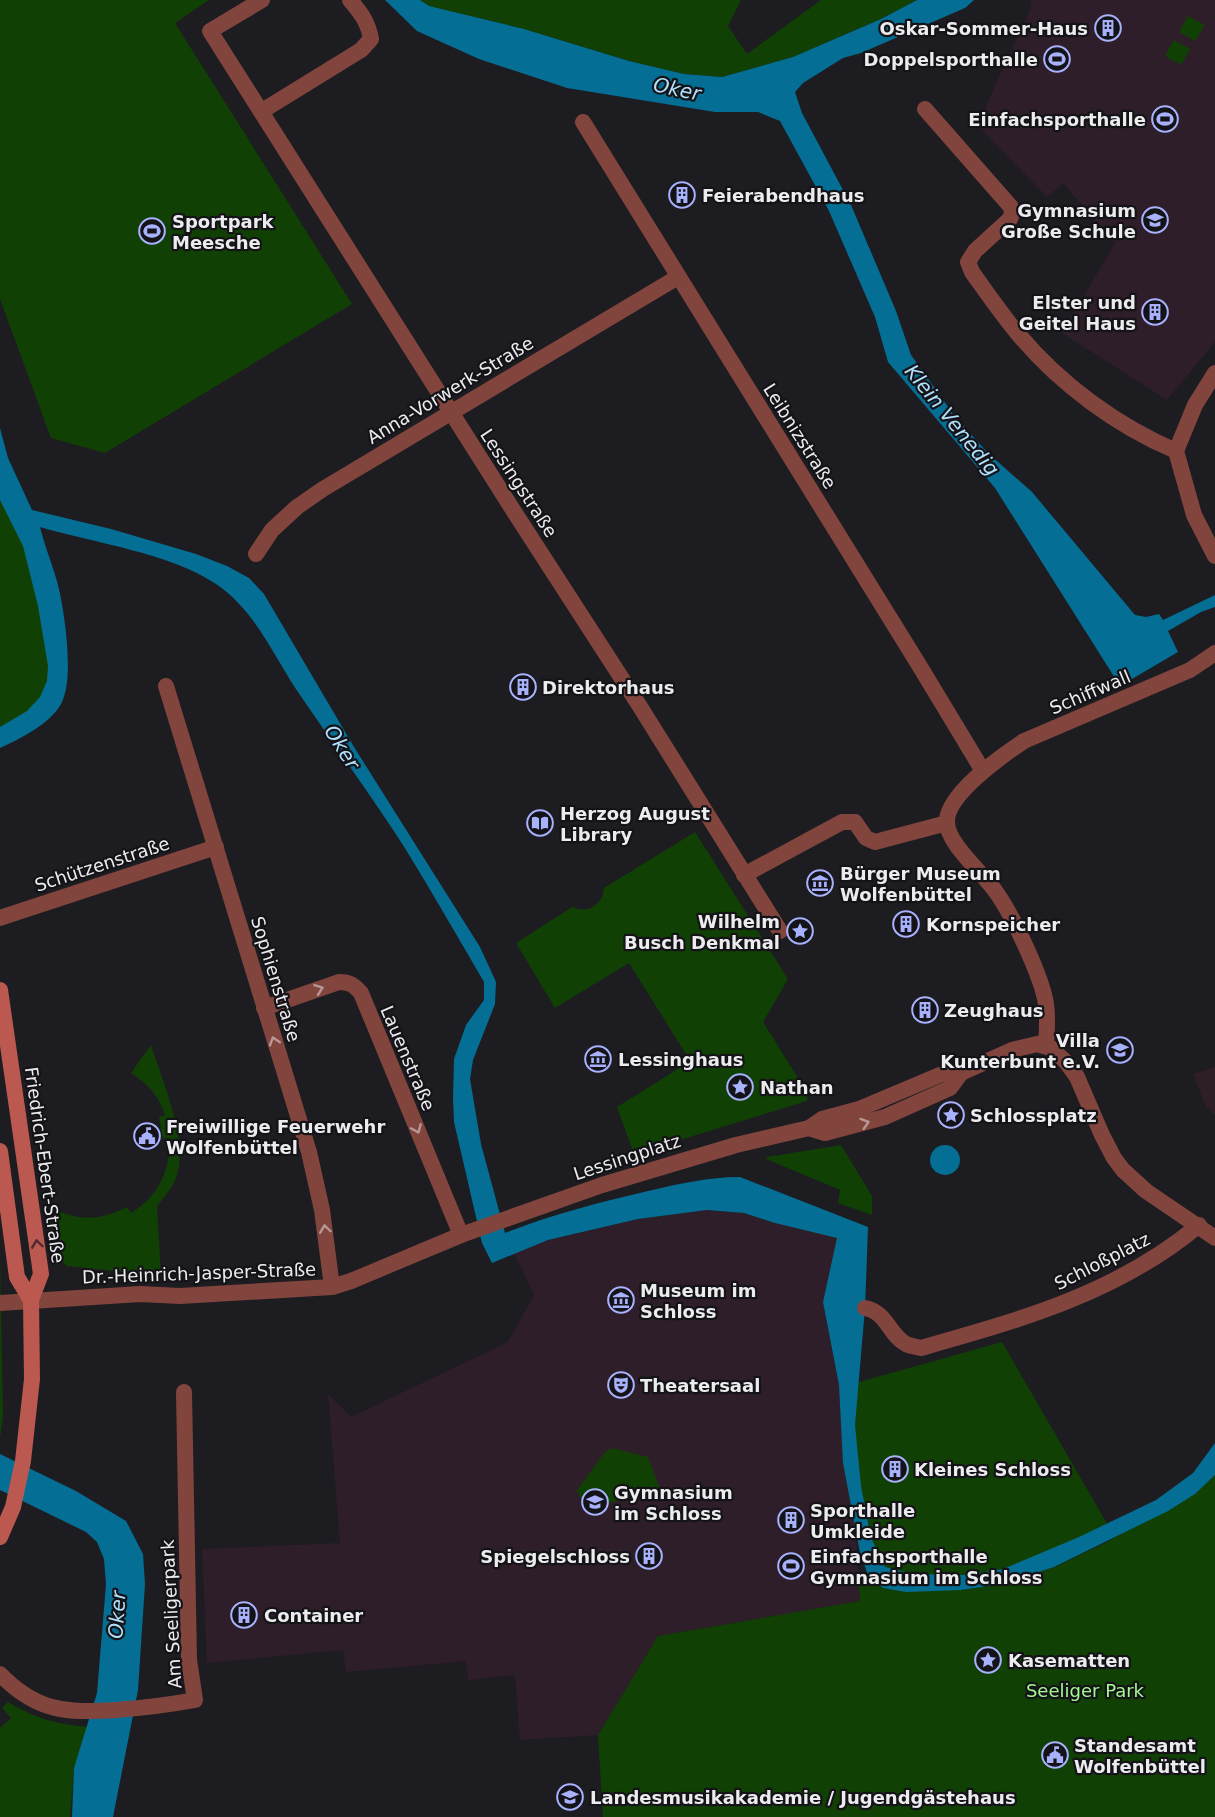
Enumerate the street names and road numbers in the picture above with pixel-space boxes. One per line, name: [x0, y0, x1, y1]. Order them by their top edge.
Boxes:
street label: Anna-Vorwerk-Straße: [363, 332, 537, 448]
street label: Leibnizstraße: [759, 379, 841, 493]
street label: Lessingstraße: [476, 425, 562, 541]
street label: Schiffwall: [1046, 666, 1134, 718]
street label: Schützenstraße: [32, 832, 172, 896]
street label: Sophienstraße: [247, 914, 305, 1044]
street label: Lauenstraße: [376, 1002, 440, 1114]
street label: Friedrich-Ebert-Straße: [21, 1065, 69, 1265]
street label: Lessingplatz: [571, 1130, 683, 1184]
street label: Schloßplatz: [1051, 1228, 1153, 1294]
street label: Dr.-Heinrich-Jasper-Straße: [82, 1258, 316, 1288]
street label: Am Seeligerpark: [157, 1538, 185, 1689]

